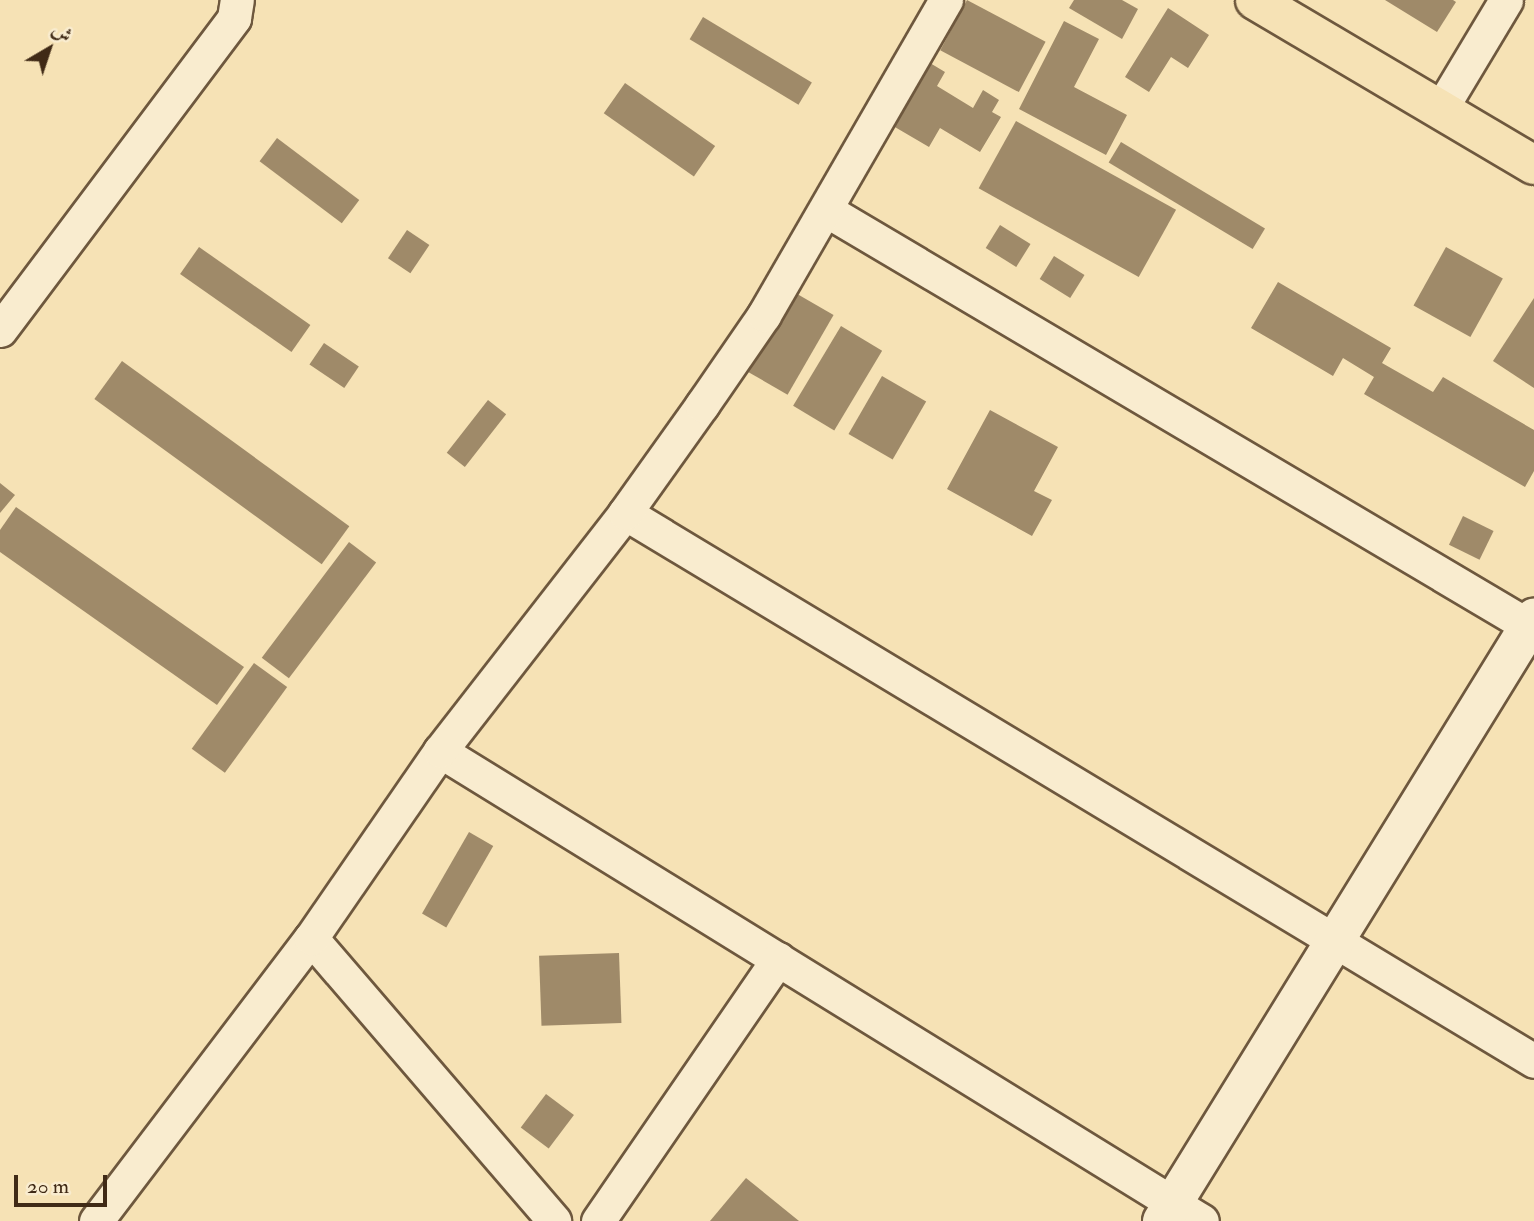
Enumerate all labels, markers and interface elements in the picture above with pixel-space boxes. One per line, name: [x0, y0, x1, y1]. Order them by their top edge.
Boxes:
north arrow: [14, 14, 84, 84]
text: ش: [47, 17, 77, 48]
scale bar: [18, 1162, 110, 1206]
text: 20 m: [27, 1173, 69, 1200]

